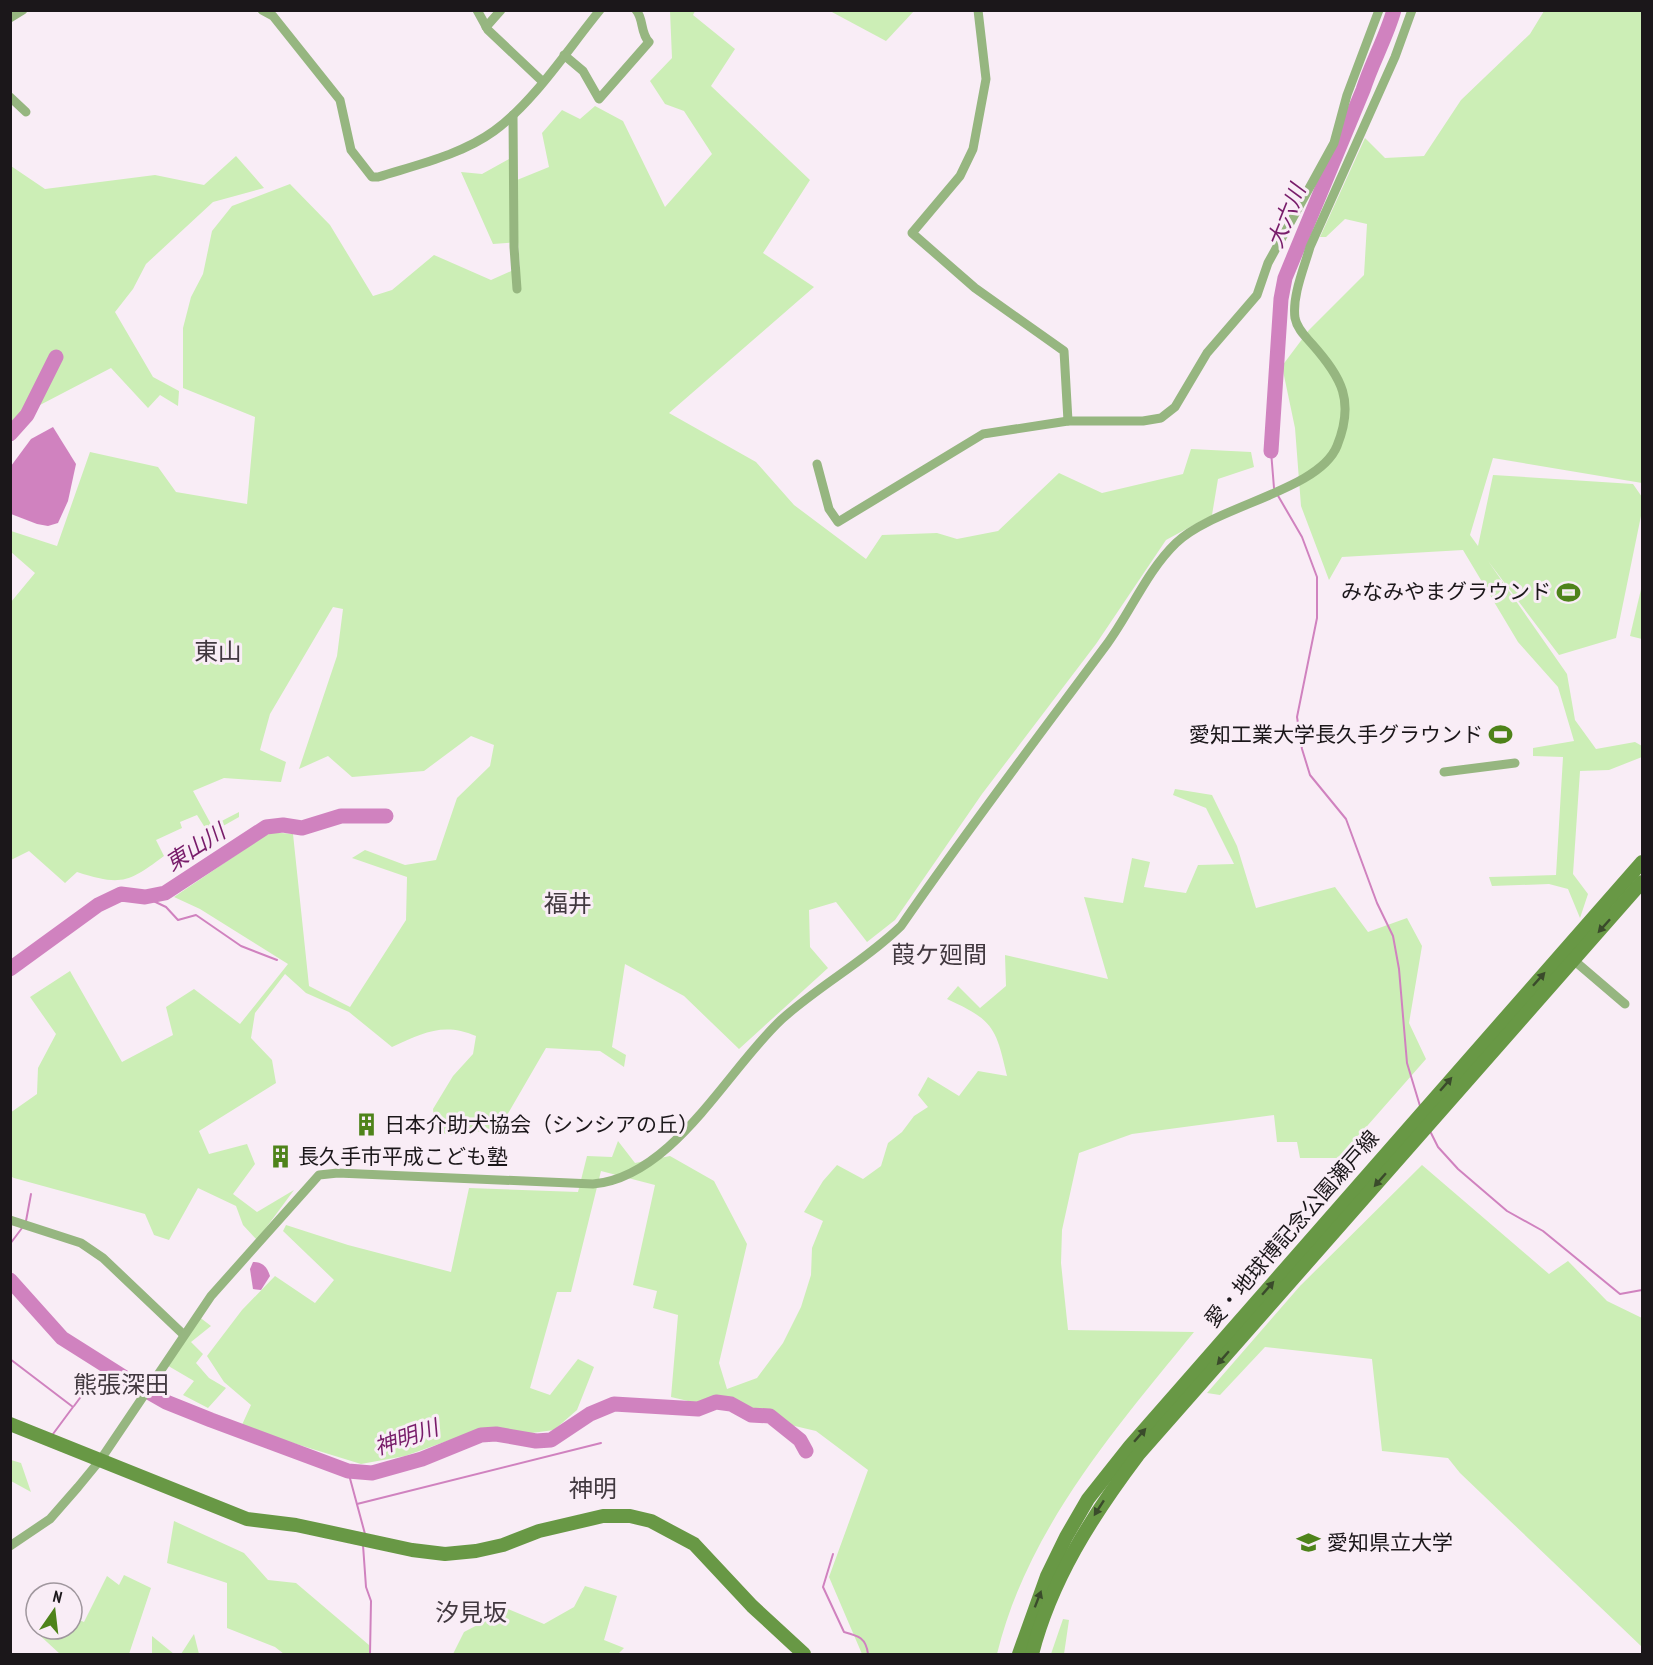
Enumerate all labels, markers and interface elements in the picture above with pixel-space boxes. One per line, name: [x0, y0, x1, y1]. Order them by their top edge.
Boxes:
water label: 大六川: [1261, 178, 1312, 252]
place label: みなみやまグラウンド: [1341, 578, 1551, 605]
sports icon: みなみやまグラウンド: [1556, 579, 1582, 605]
district label: 東山: [194, 636, 242, 667]
place label: 愛知工業大学長久手グラウンド: [1189, 721, 1483, 748]
sports icon: 愛知工業大学長久手グラウンド: [1488, 722, 1514, 748]
water label: 東山川: [160, 816, 232, 877]
district label: 福井: [544, 888, 592, 919]
one-way arrow: [1598, 918, 1611, 933]
district label: 葭ケ廻間: [891, 939, 987, 970]
one-way arrow: [1532, 972, 1545, 987]
one-way arrow: [1439, 1077, 1452, 1092]
place label: 日本介助犬協会（シンシアの丘）: [384, 1111, 699, 1138]
building icon: 日本介助犬協会（シンシアの丘）: [353, 1112, 379, 1138]
street label: 愛・地球博記念公園瀬戸線: [1199, 1125, 1384, 1333]
place label: 長久手市平成こども塾: [298, 1143, 508, 1170]
building icon: 長久手市平成こども塾: [267, 1144, 293, 1170]
one-way arrow: [1374, 1172, 1387, 1187]
one-way arrow: [1261, 1280, 1275, 1295]
one-way arrow: [1216, 1350, 1230, 1365]
district label: 熊張深田: [73, 1369, 169, 1400]
water label: 神明川: [370, 1412, 444, 1461]
one-way arrow: [1133, 1428, 1146, 1443]
district label: 神明: [569, 1473, 617, 1504]
one-way arrow: [1093, 1499, 1105, 1515]
place label: 愛知県立大学: [1327, 1529, 1453, 1556]
school or university icon: 愛知県立大学: [1296, 1530, 1322, 1556]
north arrow: [24, 1581, 84, 1641]
text: N: [51, 1586, 64, 1607]
one-way arrow: [1034, 1590, 1043, 1608]
district label: 汐見坂: [435, 1597, 507, 1628]

